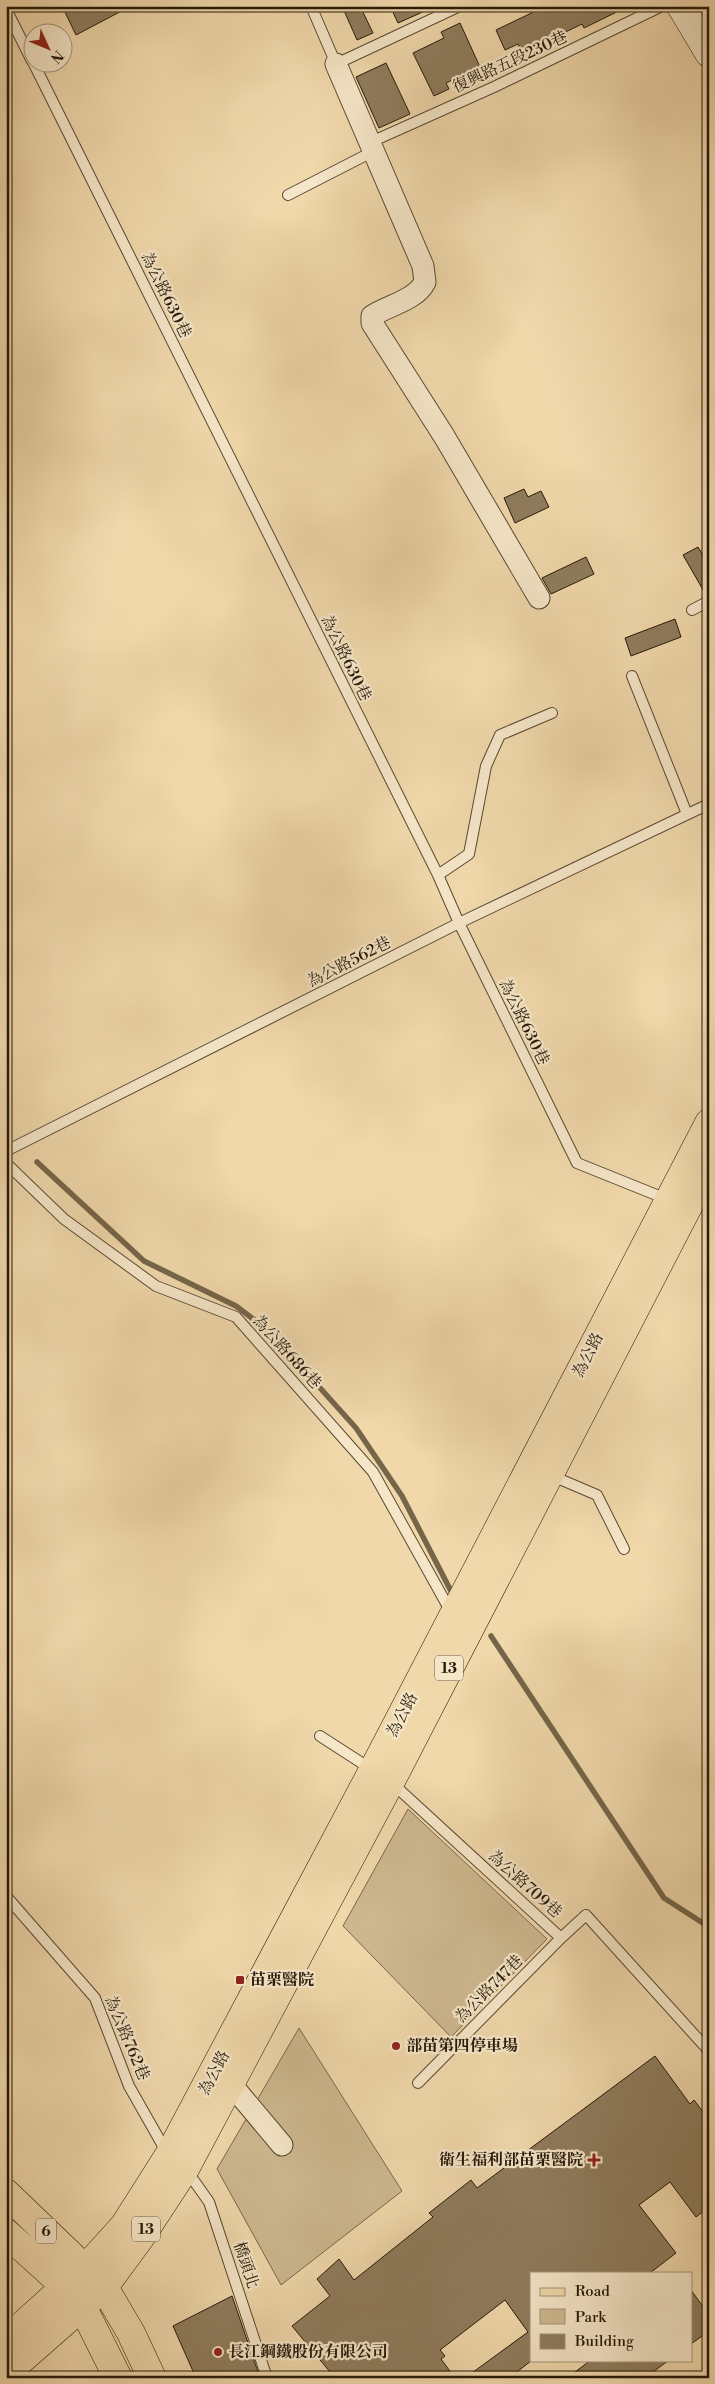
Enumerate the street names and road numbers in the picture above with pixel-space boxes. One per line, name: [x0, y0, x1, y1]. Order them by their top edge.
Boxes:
street label: 復興路五段230巷: [449, 27, 571, 97]
street label: 為公路630巷: [137, 249, 195, 341]
street label: 為公路630巷: [317, 612, 375, 704]
street label: 為公路562巷: [304, 932, 394, 992]
street label: 為公路630巷: [495, 976, 553, 1068]
street label: 為公路686巷: [248, 1311, 326, 1393]
street label: 為公路: [568, 1329, 608, 1381]
road number: 13: [435, 1656, 463, 1680]
street label: 為公路: [382, 1689, 422, 1741]
street label: 為公路709巷: [484, 1846, 566, 1922]
street label: 為公路747巷: [451, 1951, 527, 2027]
street label: 為公路762巷: [100, 1992, 154, 2084]
street label: 為公路: [194, 2047, 234, 2099]
road number: 13: [132, 2216, 160, 2242]
road number: 6: [36, 2218, 56, 2244]
street label: 橋頭北: [229, 2239, 263, 2291]

